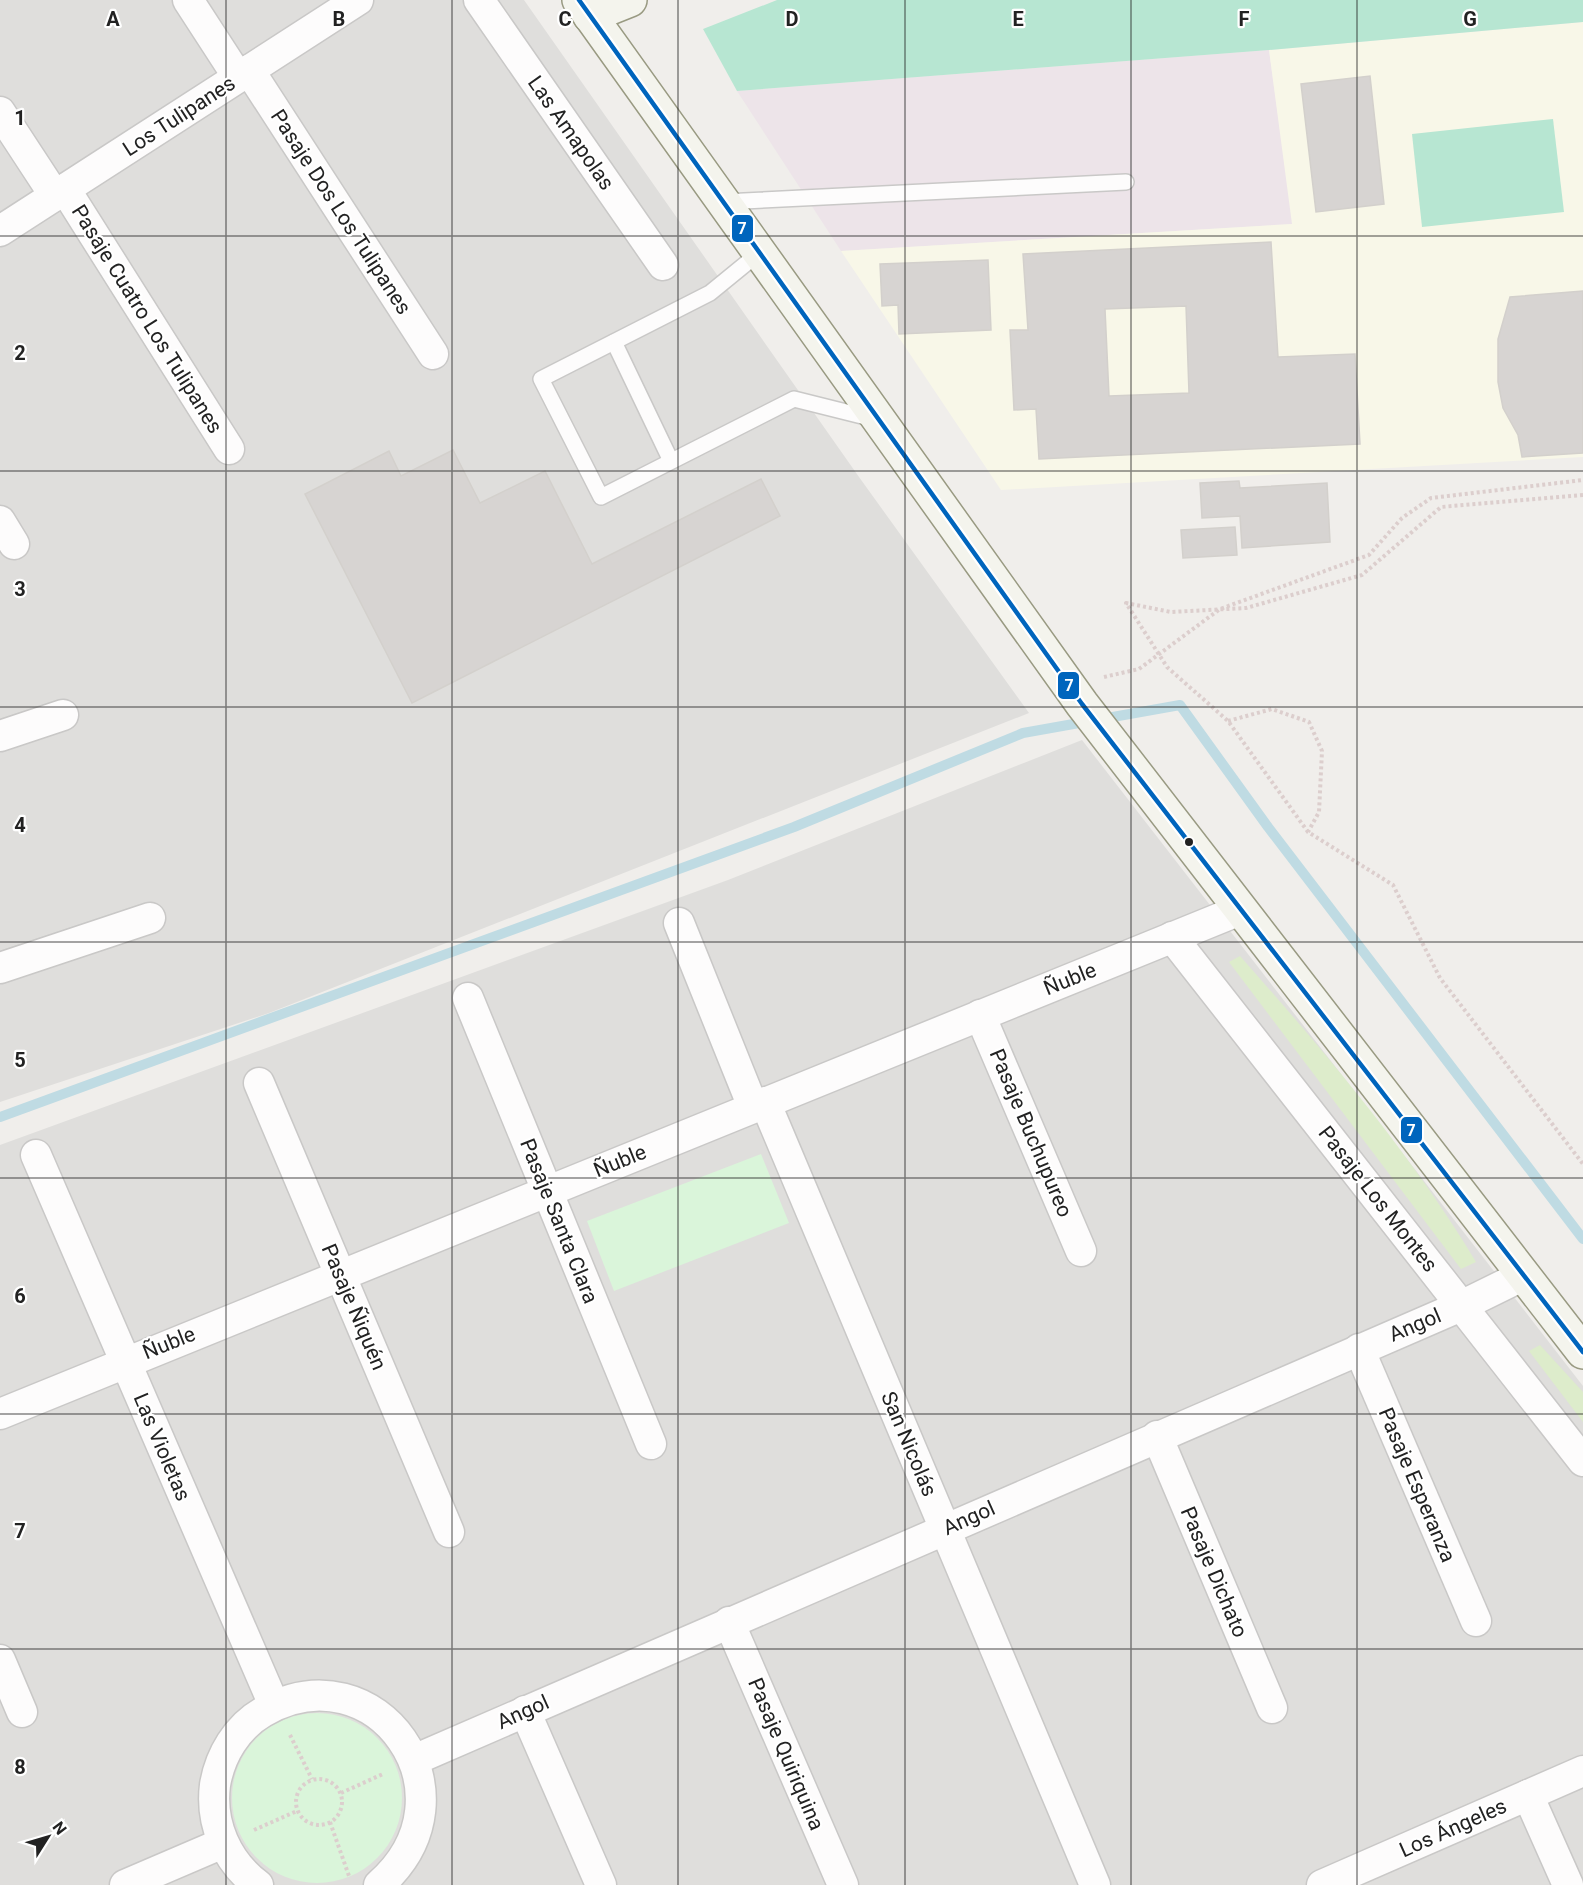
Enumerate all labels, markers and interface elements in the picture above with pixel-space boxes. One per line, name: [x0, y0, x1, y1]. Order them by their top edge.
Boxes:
text: A: [106, 7, 120, 31]
text: B: [333, 7, 345, 31]
text: C: [558, 7, 572, 31]
text: D: [786, 7, 799, 31]
text: E: [1012, 7, 1024, 31]
text: F: [1239, 7, 1250, 31]
text: G: [1463, 7, 1477, 31]
street label: Los Tulipanes: [118, 71, 240, 161]
street label: Las Amapolas: [523, 71, 619, 195]
street label: Pasaje Dos Los Tulipanes: [266, 105, 416, 319]
text: 1: [14, 106, 26, 130]
street label: Pasaje Cuatro Los Tulipanes: [67, 200, 227, 438]
line badge: 7: [731, 214, 754, 243]
text: 7: [737, 219, 747, 238]
text: 2: [14, 341, 26, 365]
text: 3: [14, 577, 26, 601]
line badge: 7: [1057, 671, 1080, 700]
text: 7: [1064, 676, 1074, 695]
text: 4: [14, 813, 26, 837]
unlabelled marker: [1183, 836, 1195, 848]
street label: Ñuble: [1040, 958, 1100, 1000]
street label: Pasaje Buchupureo: [985, 1045, 1077, 1221]
text: 5: [14, 1048, 26, 1072]
line badge: 7: [1400, 1116, 1423, 1144]
street label: Pasaje Los Montes: [1314, 1121, 1442, 1277]
text: 7: [1406, 1121, 1416, 1140]
street label: Pasaje Santa Clara: [515, 1135, 603, 1307]
street label: Ñuble: [590, 1140, 650, 1182]
street label: Pasaje Ñiquén: [317, 1240, 391, 1374]
text: 6: [14, 1284, 26, 1308]
street label: Angol: [1385, 1303, 1445, 1347]
street label: Ñuble: [139, 1322, 199, 1364]
street label: San Nicolás: [876, 1388, 942, 1500]
street label: Las Violetas: [129, 1390, 195, 1504]
street label: Pasaje Esperanza: [1374, 1404, 1460, 1566]
street label: Angol: [939, 1496, 999, 1540]
street label: Pasaje Dichato: [1176, 1503, 1252, 1641]
text: 7: [14, 1519, 26, 1543]
street label: Pasaje Quiriquina: [743, 1674, 829, 1834]
street label: Angol: [493, 1690, 553, 1734]
text: 8: [14, 1755, 26, 1779]
street label: Los Ángeles: [1396, 1794, 1510, 1862]
north arrow: [18, 1807, 78, 1867]
text: N: [49, 1818, 71, 1839]

